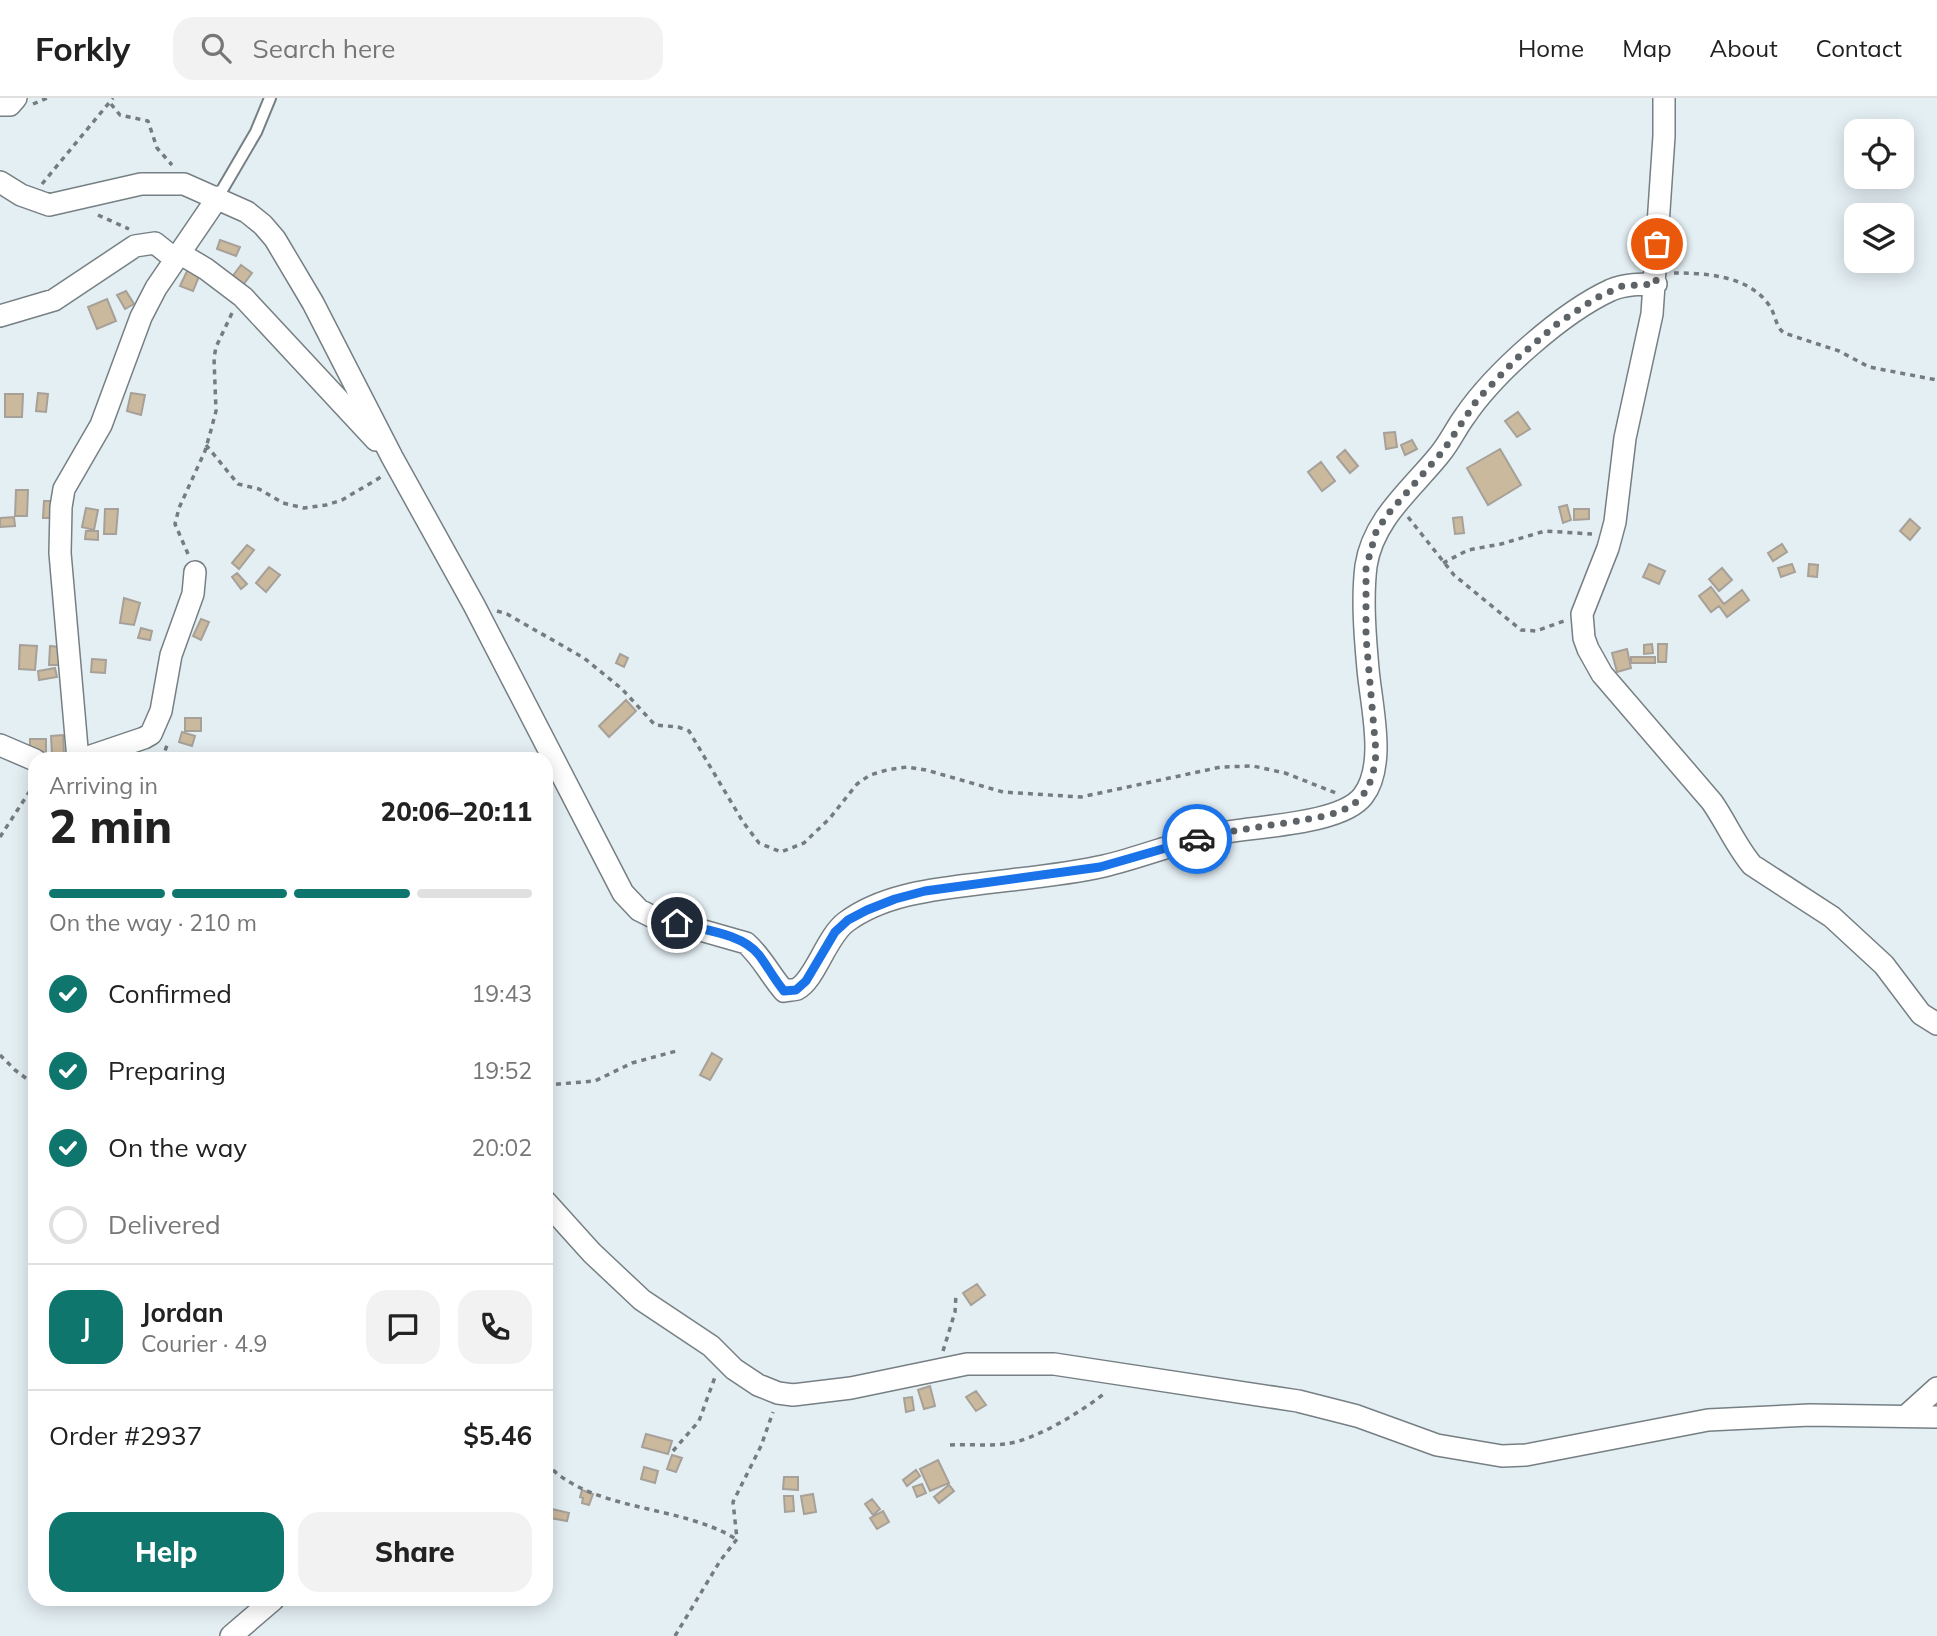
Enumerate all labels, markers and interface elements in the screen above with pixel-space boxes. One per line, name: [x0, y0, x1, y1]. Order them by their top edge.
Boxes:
search box: [173, 17, 663, 80]
text: Forkly: [35, 28, 131, 69]
icon: search: [197, 29, 235, 67]
text: Search here: [253, 32, 395, 65]
text: Home: [1518, 33, 1584, 63]
text: Map: [1622, 33, 1672, 63]
text: About: [1710, 33, 1778, 63]
text: Contact: [1816, 33, 1902, 63]
map controls: [1844, 119, 1914, 273]
button: locate: [1844, 119, 1914, 189]
button: layers: [1844, 203, 1914, 273]
pin: [1627, 214, 1687, 274]
icon: bag: [1638, 225, 1676, 263]
text: Arriving in: [49, 771, 158, 800]
text: 20:06–20:11: [381, 795, 532, 828]
text: 2 min: [49, 797, 172, 855]
courier: [1162, 804, 1232, 874]
icon: car: [1178, 820, 1216, 858]
pin: [647, 893, 707, 953]
icon: home: [658, 904, 696, 942]
text: On the way · 210 m: [49, 908, 257, 937]
icon: check: [49, 975, 87, 1013]
text: Confirmed: [108, 977, 232, 1010]
text: 19:43: [472, 979, 532, 1008]
icon: check: [49, 1052, 87, 1090]
text: Preparing: [108, 1054, 226, 1087]
text: 19:52: [472, 1056, 532, 1085]
icon: check: [49, 1129, 87, 1167]
text: On the way: [108, 1131, 247, 1164]
text: 20:02: [472, 1133, 532, 1162]
text: Delivered: [108, 1208, 221, 1241]
button: chat: [366, 1290, 440, 1364]
button: phone: [458, 1290, 532, 1364]
text: Jordan: [141, 1296, 224, 1329]
text: J: [81, 1311, 91, 1344]
text: Courier · 4.9: [141, 1329, 267, 1358]
text: Order #2937: [49, 1419, 202, 1452]
text: $5.46: [463, 1419, 532, 1452]
button: Help: [49, 1512, 284, 1592]
button: Share: [298, 1512, 532, 1592]

